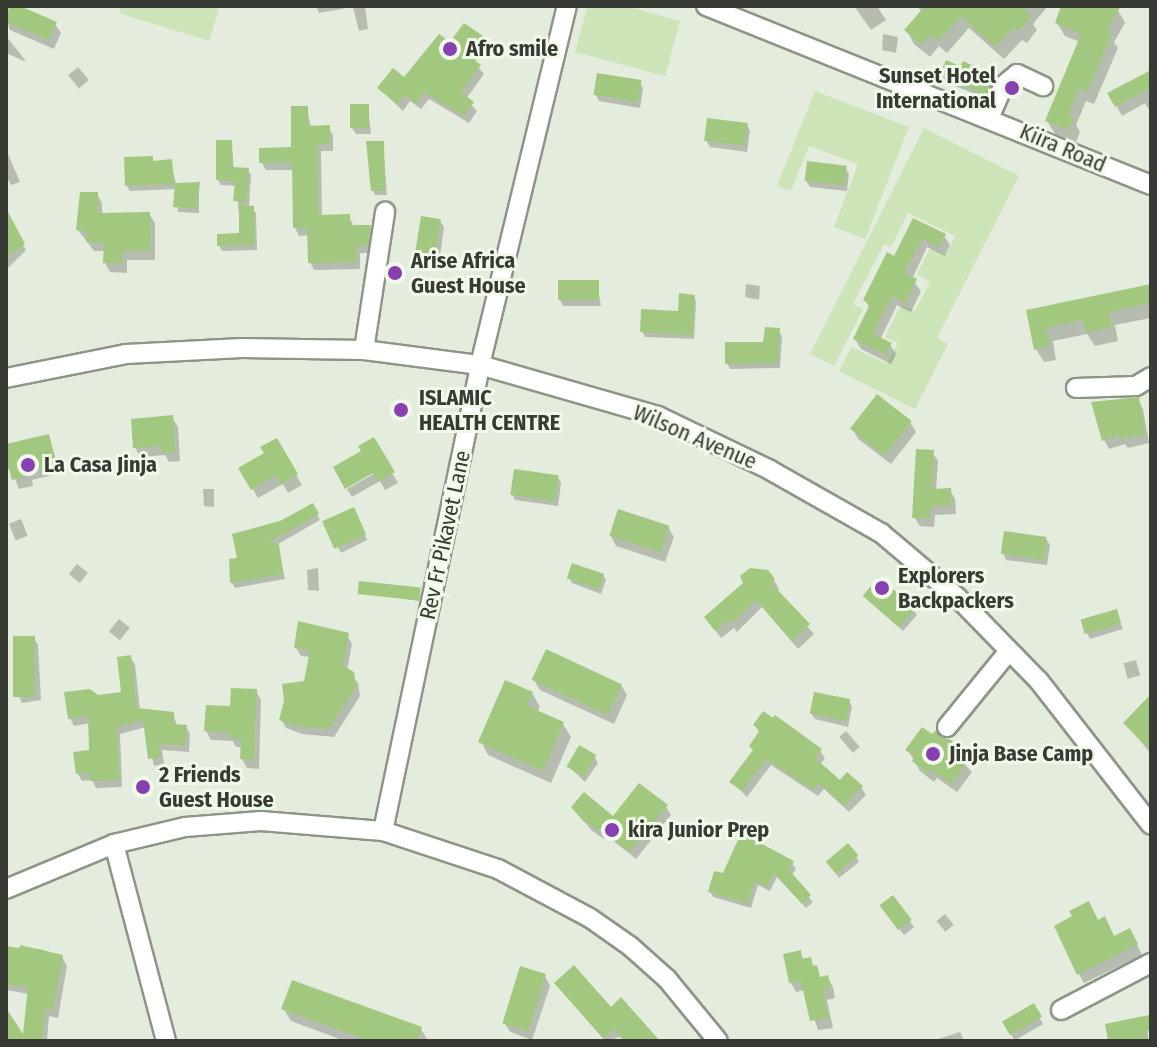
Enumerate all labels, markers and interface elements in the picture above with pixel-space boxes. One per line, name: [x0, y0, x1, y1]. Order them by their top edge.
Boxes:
place label: Afro smile: [466, 36, 558, 62]
marker: Afro smile: [441, 40, 459, 58]
place label: Sunset Hotel International: [876, 62, 996, 114]
marker: Sunset Hotel International: [1003, 79, 1021, 97]
street label: Kiira Road: [1016, 118, 1110, 178]
place label: Arise Africa Guest House: [411, 247, 526, 298]
marker: Arise Africa Guest House: [386, 264, 404, 282]
place label: ISLAMIC HEALTH CENTRE: [419, 384, 560, 436]
marker: ISLAMIC HEALTH CENTRE: [390, 399, 412, 421]
street label: Wilson Avenue: [629, 399, 761, 475]
street label: Rev Fr Pikavet Lane: [414, 448, 476, 622]
place label: La Casa Jinja: [44, 452, 157, 478]
marker: La Casa Jinja: [19, 456, 37, 474]
place label: Explorers Backpackers: [898, 562, 1014, 614]
marker: Explorers Backpackers: [873, 579, 891, 597]
place label: Jinja Base Camp: [949, 741, 1093, 767]
marker: Jinja Base Camp: [924, 745, 942, 763]
place label: 2 Friends Guest House: [159, 761, 274, 812]
marker: 2 Friends Guest House: [134, 778, 152, 796]
place label: kira Junior Prep: [628, 817, 769, 843]
marker: kira Junior Prep: [603, 821, 621, 839]

